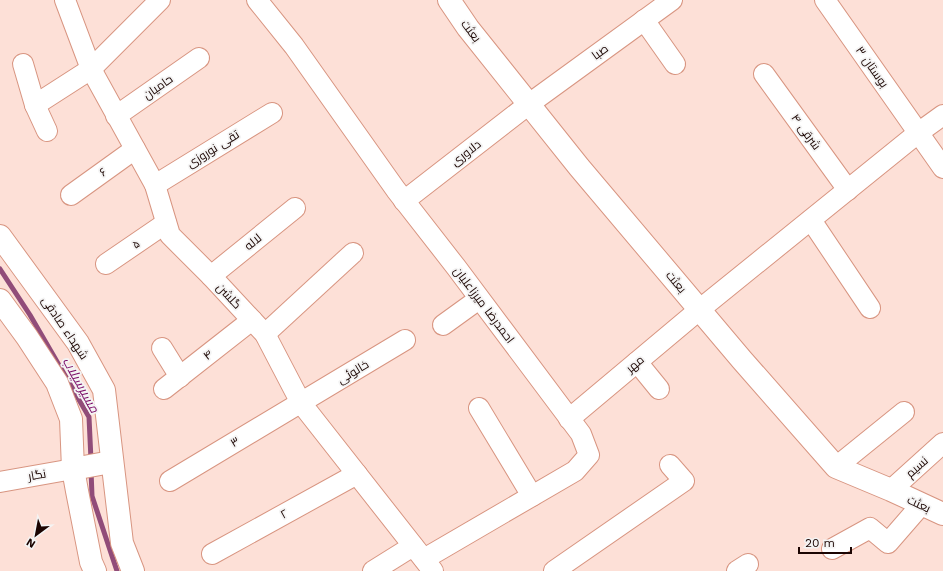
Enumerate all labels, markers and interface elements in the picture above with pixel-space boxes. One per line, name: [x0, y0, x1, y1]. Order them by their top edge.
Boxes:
street label: بعثت: [458, 17, 484, 45]
street label: صبا: [589, 41, 611, 63]
street label: بوستان ۳: [853, 44, 891, 90]
street label: حامیان: [140, 72, 176, 102]
street label: ۴ شرقی: [788, 111, 824, 153]
street label: تقی نوروزی: [184, 127, 243, 171]
street label: دلاوری: [448, 137, 484, 169]
street label: ۶: [97, 165, 109, 179]
street label: لاله: [242, 231, 264, 253]
street label: ۵: [129, 236, 143, 252]
street label: احمدرضا میرزاعلیان: [451, 264, 517, 346]
street label: بعثت: [663, 268, 689, 296]
street label: گلشن: [214, 280, 244, 312]
street label: شهداء صادقی: [39, 294, 91, 362]
street label: ۴: [201, 347, 215, 363]
street label: مهر: [622, 352, 647, 376]
water label: مسیرسیلاب: [60, 355, 103, 416]
street label: خالوئی: [335, 357, 371, 387]
street label: ۳: [228, 434, 242, 450]
street label: نسیم: [903, 454, 932, 481]
street label: نگار: [26, 467, 47, 484]
street label: بعثت: [905, 493, 933, 515]
street label: ۲: [278, 506, 290, 522]
north arrow: [16, 515, 56, 555]
scale bar: [799, 529, 851, 555]
text: N: [24, 535, 38, 551]
text: 20 m: [805, 536, 835, 550]

